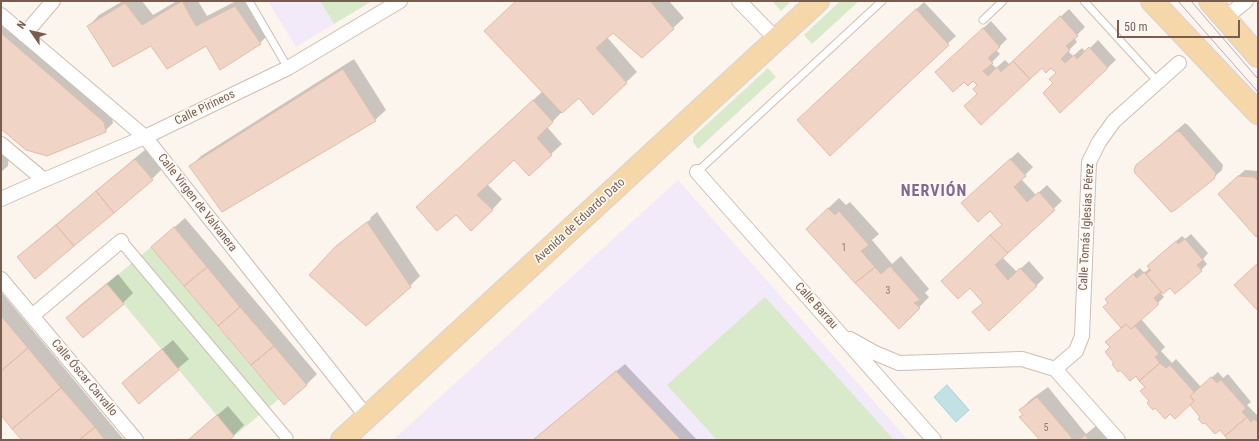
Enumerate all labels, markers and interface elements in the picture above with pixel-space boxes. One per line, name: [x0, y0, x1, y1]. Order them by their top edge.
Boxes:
north arrow: [12, 12, 52, 52]
scale bar: [1119, 12, 1242, 38]
text: N: [14, 19, 29, 31]
text: 50 m: [1124, 20, 1148, 34]
street label: Calle Pirineos: [173, 87, 237, 129]
street label: Calle Virgen de Valvanera: [154, 151, 240, 255]
street label: Calle Tomás Iglesias Pérez: [1076, 163, 1098, 291]
street label: Avenida de Eduardo Dato: [532, 175, 628, 267]
district label: NERVIÓN: [901, 182, 967, 202]
house number: 1: [842, 242, 846, 254]
street label: Calle Barrau: [791, 280, 841, 332]
house number: 3: [886, 285, 890, 297]
street label: Calle Óscar Carvallo: [48, 337, 120, 419]
house number: 5: [1044, 422, 1048, 434]

